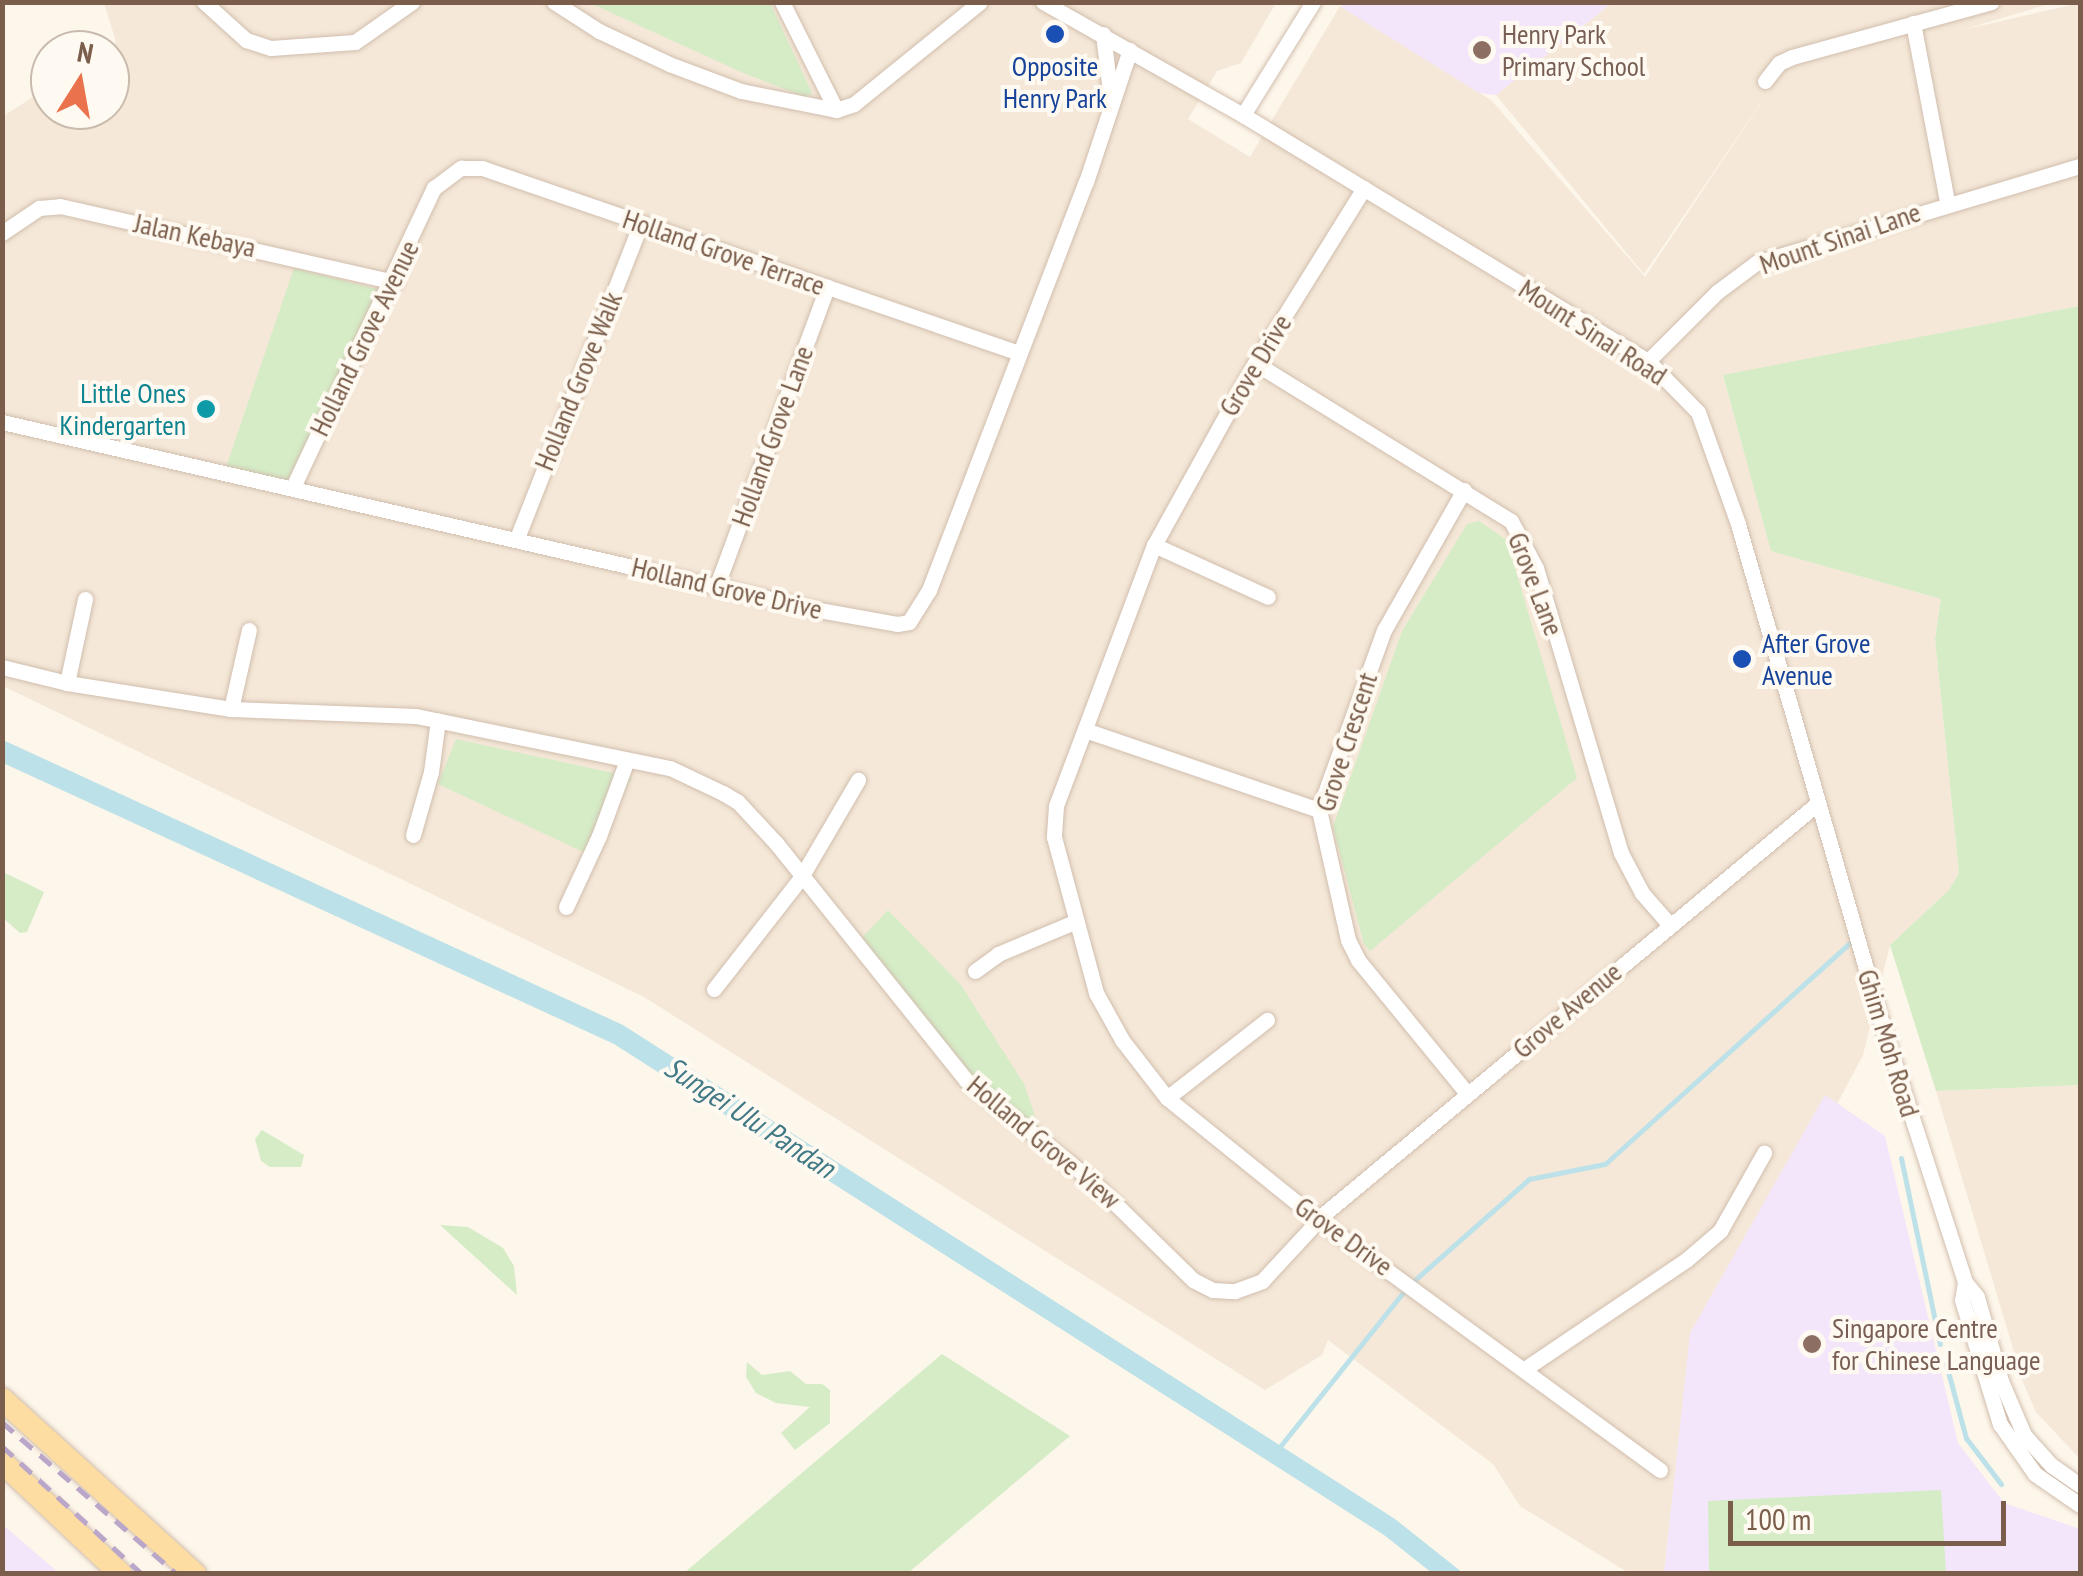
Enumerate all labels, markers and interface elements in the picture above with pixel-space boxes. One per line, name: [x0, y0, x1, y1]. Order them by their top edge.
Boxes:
place label: Henry Park Primary School: [1502, 17, 1646, 83]
marker: Opposite Henry Park: [1044, 23, 1066, 45]
north arrow: [30, 30, 130, 130]
text: N: [74, 32, 96, 72]
marker: Henry Park Primary School: [1471, 39, 1493, 61]
place label: Opposite Henry Park: [1003, 49, 1107, 115]
street label: Mount Sinai Lane: [1755, 195, 1925, 281]
street label: Holland Grove Terrace: [618, 202, 830, 302]
street label: Jalan Kebaya: [131, 206, 259, 264]
street label: Holland Grove Avenue: [302, 234, 426, 442]
street label: Mount Sinai Road: [1513, 272, 1673, 392]
street label: Holland Grove Walk: [527, 287, 629, 475]
street label: Grove Drive: [1212, 308, 1298, 422]
street label: Holland Grove Lane: [724, 341, 820, 531]
place label: Little Ones Kindergarten: [59, 376, 186, 442]
marker: Little Ones Kindergarten: [195, 398, 217, 420]
street label: Grove Lane: [1501, 528, 1571, 640]
street label: Holland Grove Drive: [629, 550, 825, 626]
place label: After Grove Avenue: [1762, 626, 1870, 692]
marker: After Grove Avenue: [1731, 648, 1753, 670]
street label: Grove Crescent: [1308, 668, 1384, 816]
street label: Grove Avenue: [1505, 955, 1629, 1065]
street label: Ghim Moh Road: [1851, 965, 1927, 1121]
water label: Sungei Ulu Pandan: [658, 1049, 842, 1185]
street label: Holland Grove View: [960, 1068, 1128, 1216]
street label: Grove Drive: [1289, 1189, 1399, 1283]
place label: Singapore Centre for Chinese Language: [1832, 1311, 2041, 1377]
marker: Singapore Centre for Chinese Language: [1801, 1333, 1823, 1355]
scale bar: [1733, 1481, 2010, 1543]
text: 100 m: [1745, 1499, 1811, 1538]

